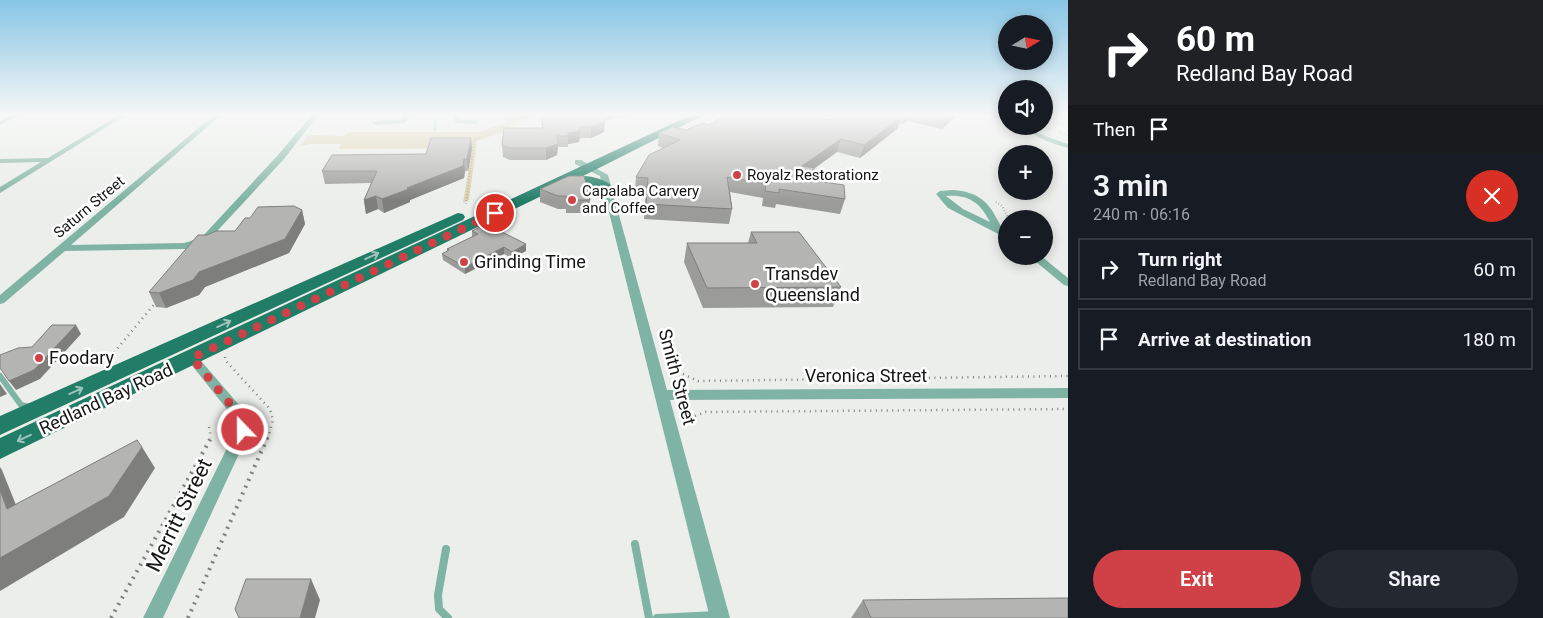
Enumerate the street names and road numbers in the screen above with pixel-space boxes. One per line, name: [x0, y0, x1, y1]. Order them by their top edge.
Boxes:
street label: Saturn Street: [50, 172, 128, 242]
street label: Smith Street: [655, 327, 700, 427]
street label: Redland Bay Road: [36, 358, 176, 439]
street label: Veronica Street: [805, 365, 927, 386]
street label: Merritt Street: [141, 454, 217, 576]

